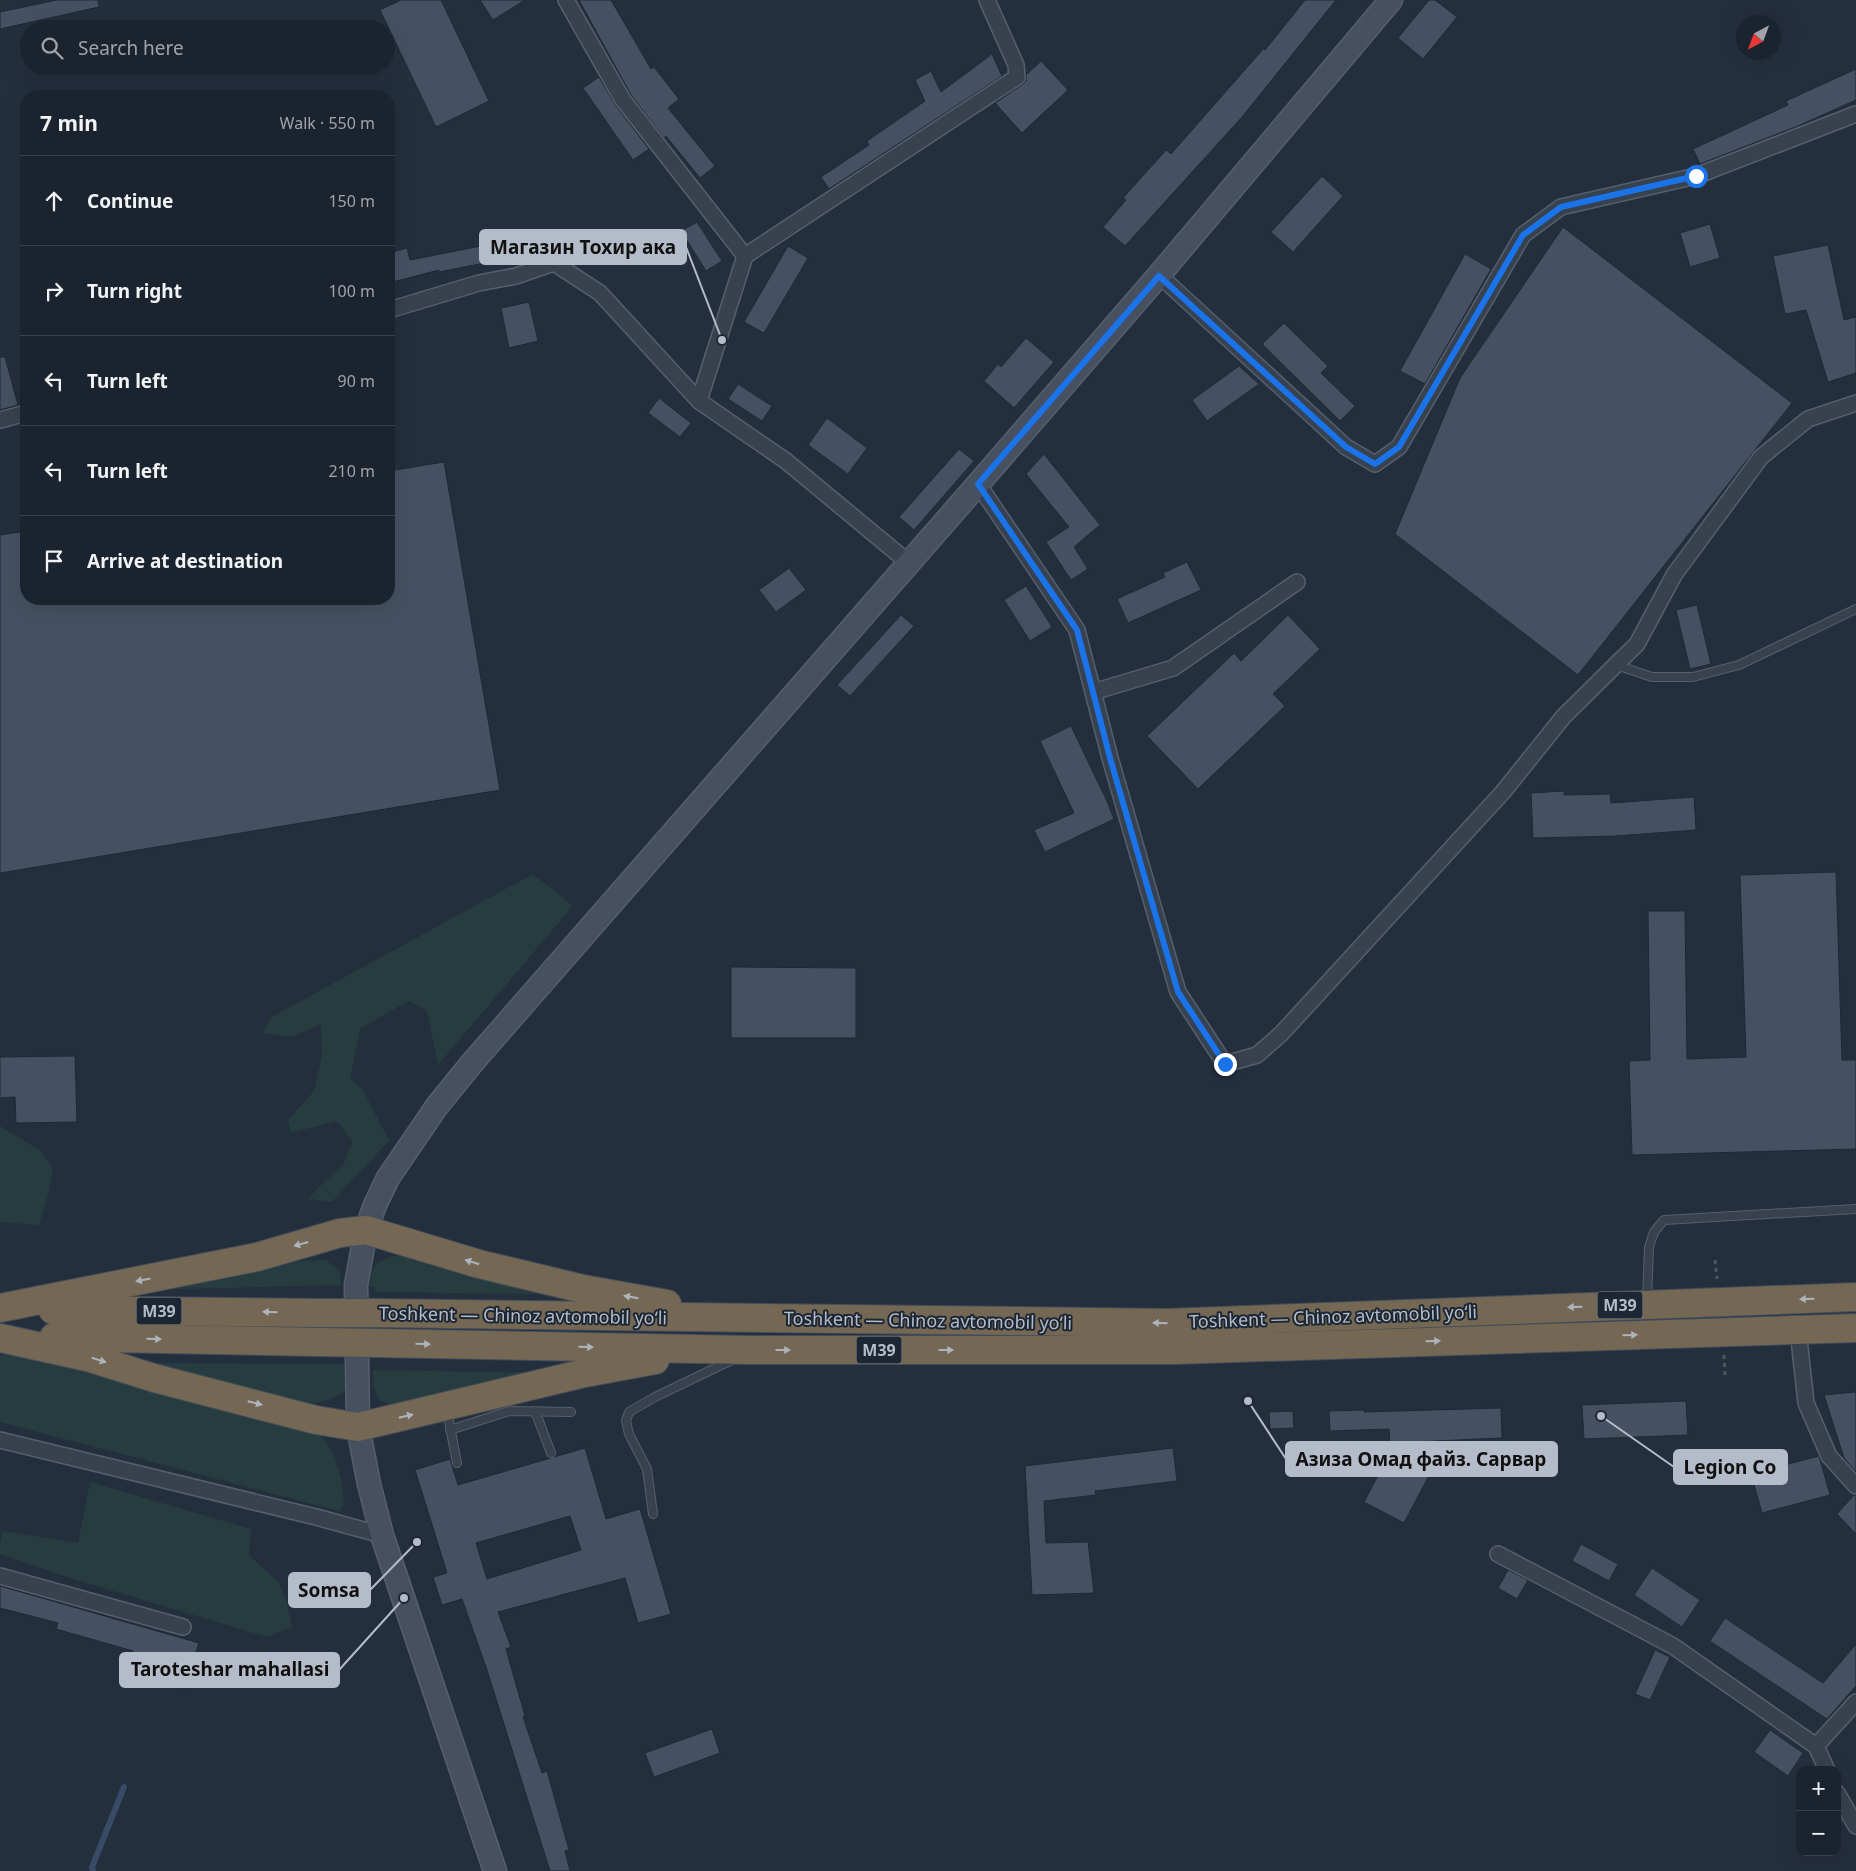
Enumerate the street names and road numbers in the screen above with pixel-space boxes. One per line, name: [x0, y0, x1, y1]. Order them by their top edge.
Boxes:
road number: M39: [1598, 1292, 1642, 1318]
road number: M39: [136, 1298, 182, 1324]
street label: Toshkent — Chinoz avtomobil yoʻli: [1189, 1299, 1477, 1333]
street label: Toshkent — Chinoz avtomobil yoʻli: [379, 1300, 667, 1330]
street label: Toshkent — Chinoz avtomobil yoʻli: [784, 1305, 1072, 1335]
road number: M39: [856, 1336, 902, 1364]

